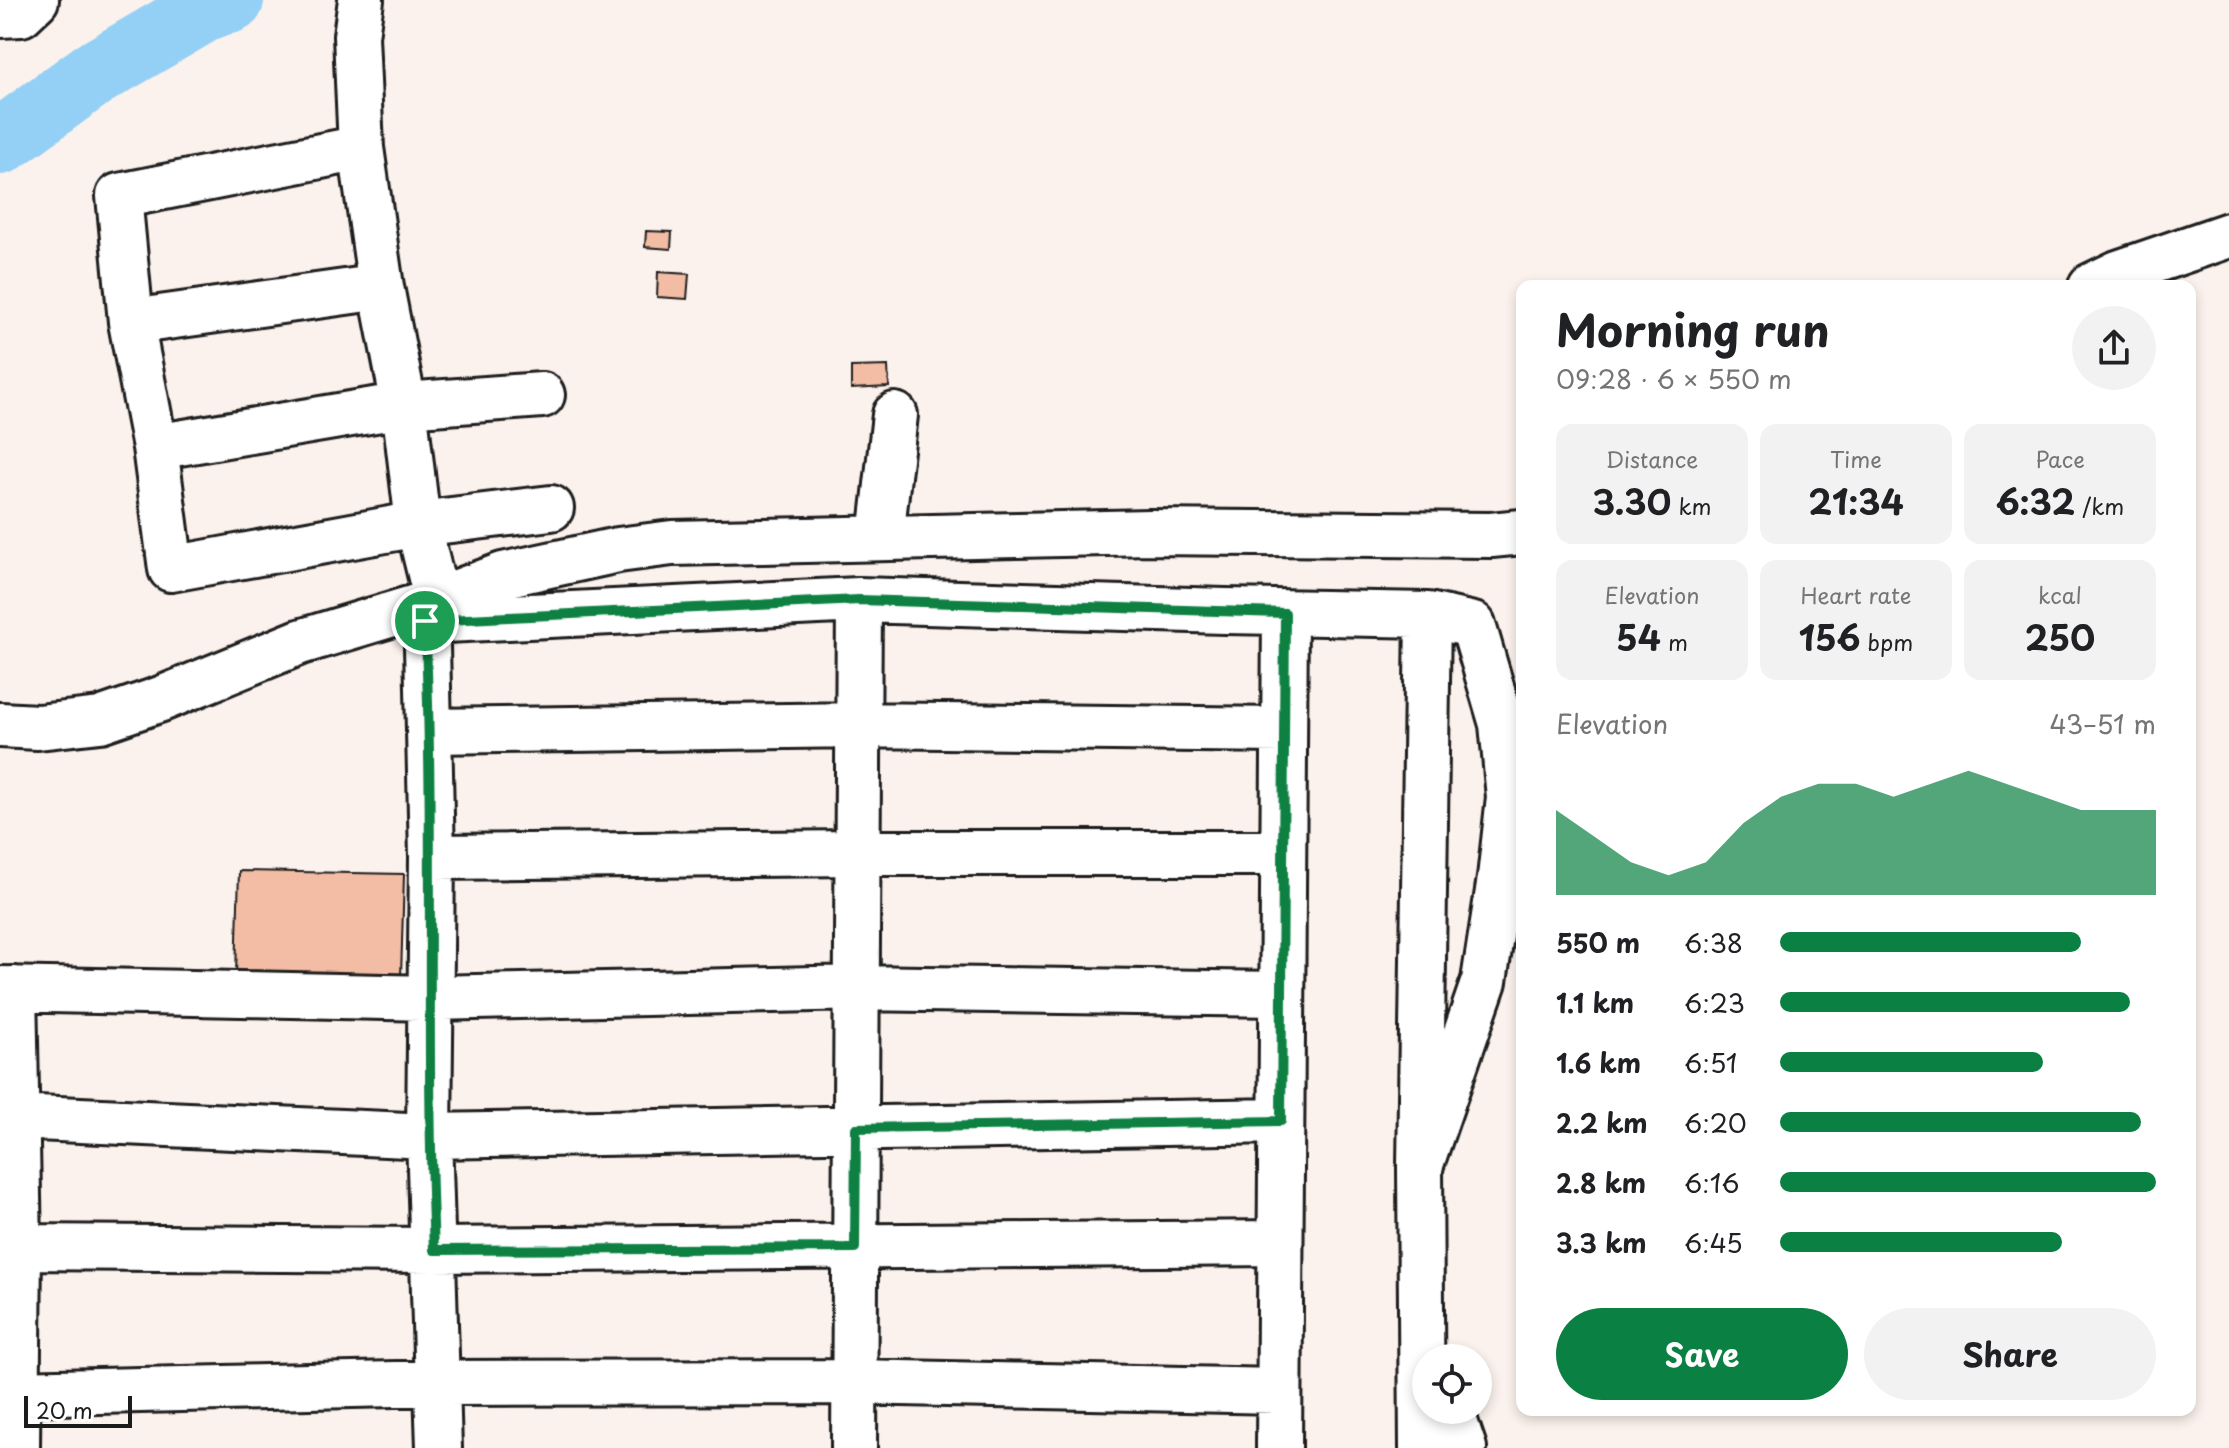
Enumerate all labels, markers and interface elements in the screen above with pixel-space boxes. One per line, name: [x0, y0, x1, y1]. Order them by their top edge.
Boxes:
text: Morning run: [1556, 296, 1830, 362]
button: share: [2072, 306, 2156, 390]
text: 09:28 · 6 × 550 m: [1556, 359, 1792, 398]
text: Distance: [1606, 442, 1698, 475]
text: Time: [1830, 442, 1882, 475]
text: Pace: [2035, 442, 2085, 475]
text: 3.30: [1592, 475, 1671, 527]
text: 21:34: [1808, 475, 1904, 527]
text: 6:32: [1996, 475, 2075, 527]
text: km: [1671, 489, 1712, 522]
text: /km: [2075, 489, 2124, 522]
text: Elevation: [1605, 578, 1699, 611]
text: Heart rate: [1800, 578, 1912, 611]
text: kcal: [2038, 578, 2082, 611]
pin: [391, 587, 459, 655]
icon: arrive: [403, 599, 447, 643]
text: 54: [1616, 611, 1661, 663]
text: 156: [1799, 611, 1860, 663]
text: 250: [2025, 611, 2095, 663]
text: m: [1661, 625, 1688, 658]
text: bpm: [1860, 625, 1913, 658]
text: Elevation: [1556, 704, 1668, 743]
text: 43–51 m: [2049, 704, 2156, 743]
text: 550 m: [1556, 923, 1640, 962]
text: 6:38: [1684, 923, 1743, 962]
text: 1.1 km: [1556, 983, 1634, 1022]
text: 6:23: [1684, 983, 1745, 1022]
text: 1.6 km: [1556, 1043, 1641, 1082]
text: 6:51: [1684, 1043, 1737, 1082]
text: 2.2 km: [1556, 1103, 1647, 1142]
text: 6:20: [1684, 1103, 1747, 1142]
text: 2.8 km: [1556, 1163, 1646, 1202]
text: 6:16: [1684, 1163, 1740, 1202]
text: 3.3 km: [1556, 1223, 1647, 1262]
text: 6:45: [1684, 1223, 1743, 1262]
button: Save: [1556, 1308, 1848, 1400]
button: Share: [1864, 1308, 2156, 1400]
map controls: [1412, 1344, 1492, 1424]
button: locate: [1412, 1344, 1492, 1424]
scale bar: [24, 1392, 132, 1428]
text: 20 m: [36, 1393, 93, 1426]

